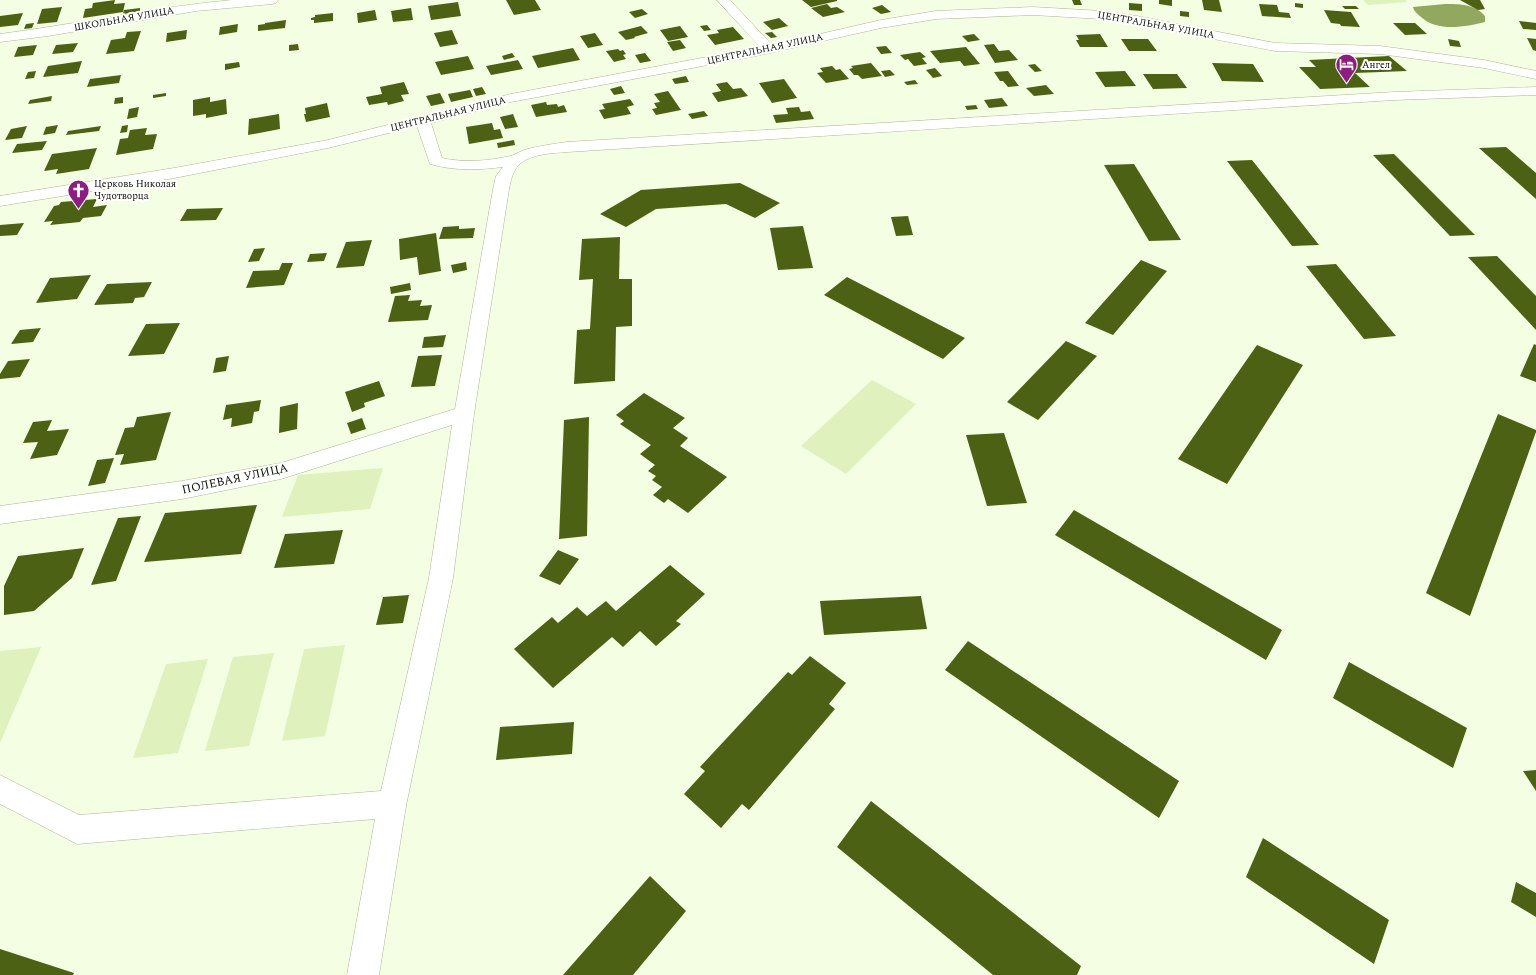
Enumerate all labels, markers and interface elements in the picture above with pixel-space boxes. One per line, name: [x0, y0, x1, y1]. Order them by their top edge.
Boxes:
street label: ШКОЛЬНАЯ УЛИЦА: [73, 2, 176, 36]
street label: ЦЕНТРАЛЬНАЯ УЛИЦА: [1096, 7, 1216, 43]
street label: ЦЕНТРАЛЬНАЯ УЛИЦА: [705, 29, 825, 69]
hotel icon: Ангел: [1334, 52, 1360, 85]
place label: Ангел: [1362, 57, 1390, 73]
street label: ЦЕНТРАЛЬНАЯ УЛИЦА: [389, 92, 508, 136]
place label: Церковь Николая Чудотворца: [94, 176, 176, 204]
church icon: Церковь Николая Чудотворца: [65, 177, 91, 210]
street label: ПОЛЕВАЯ УЛИЦА: [180, 458, 290, 500]

